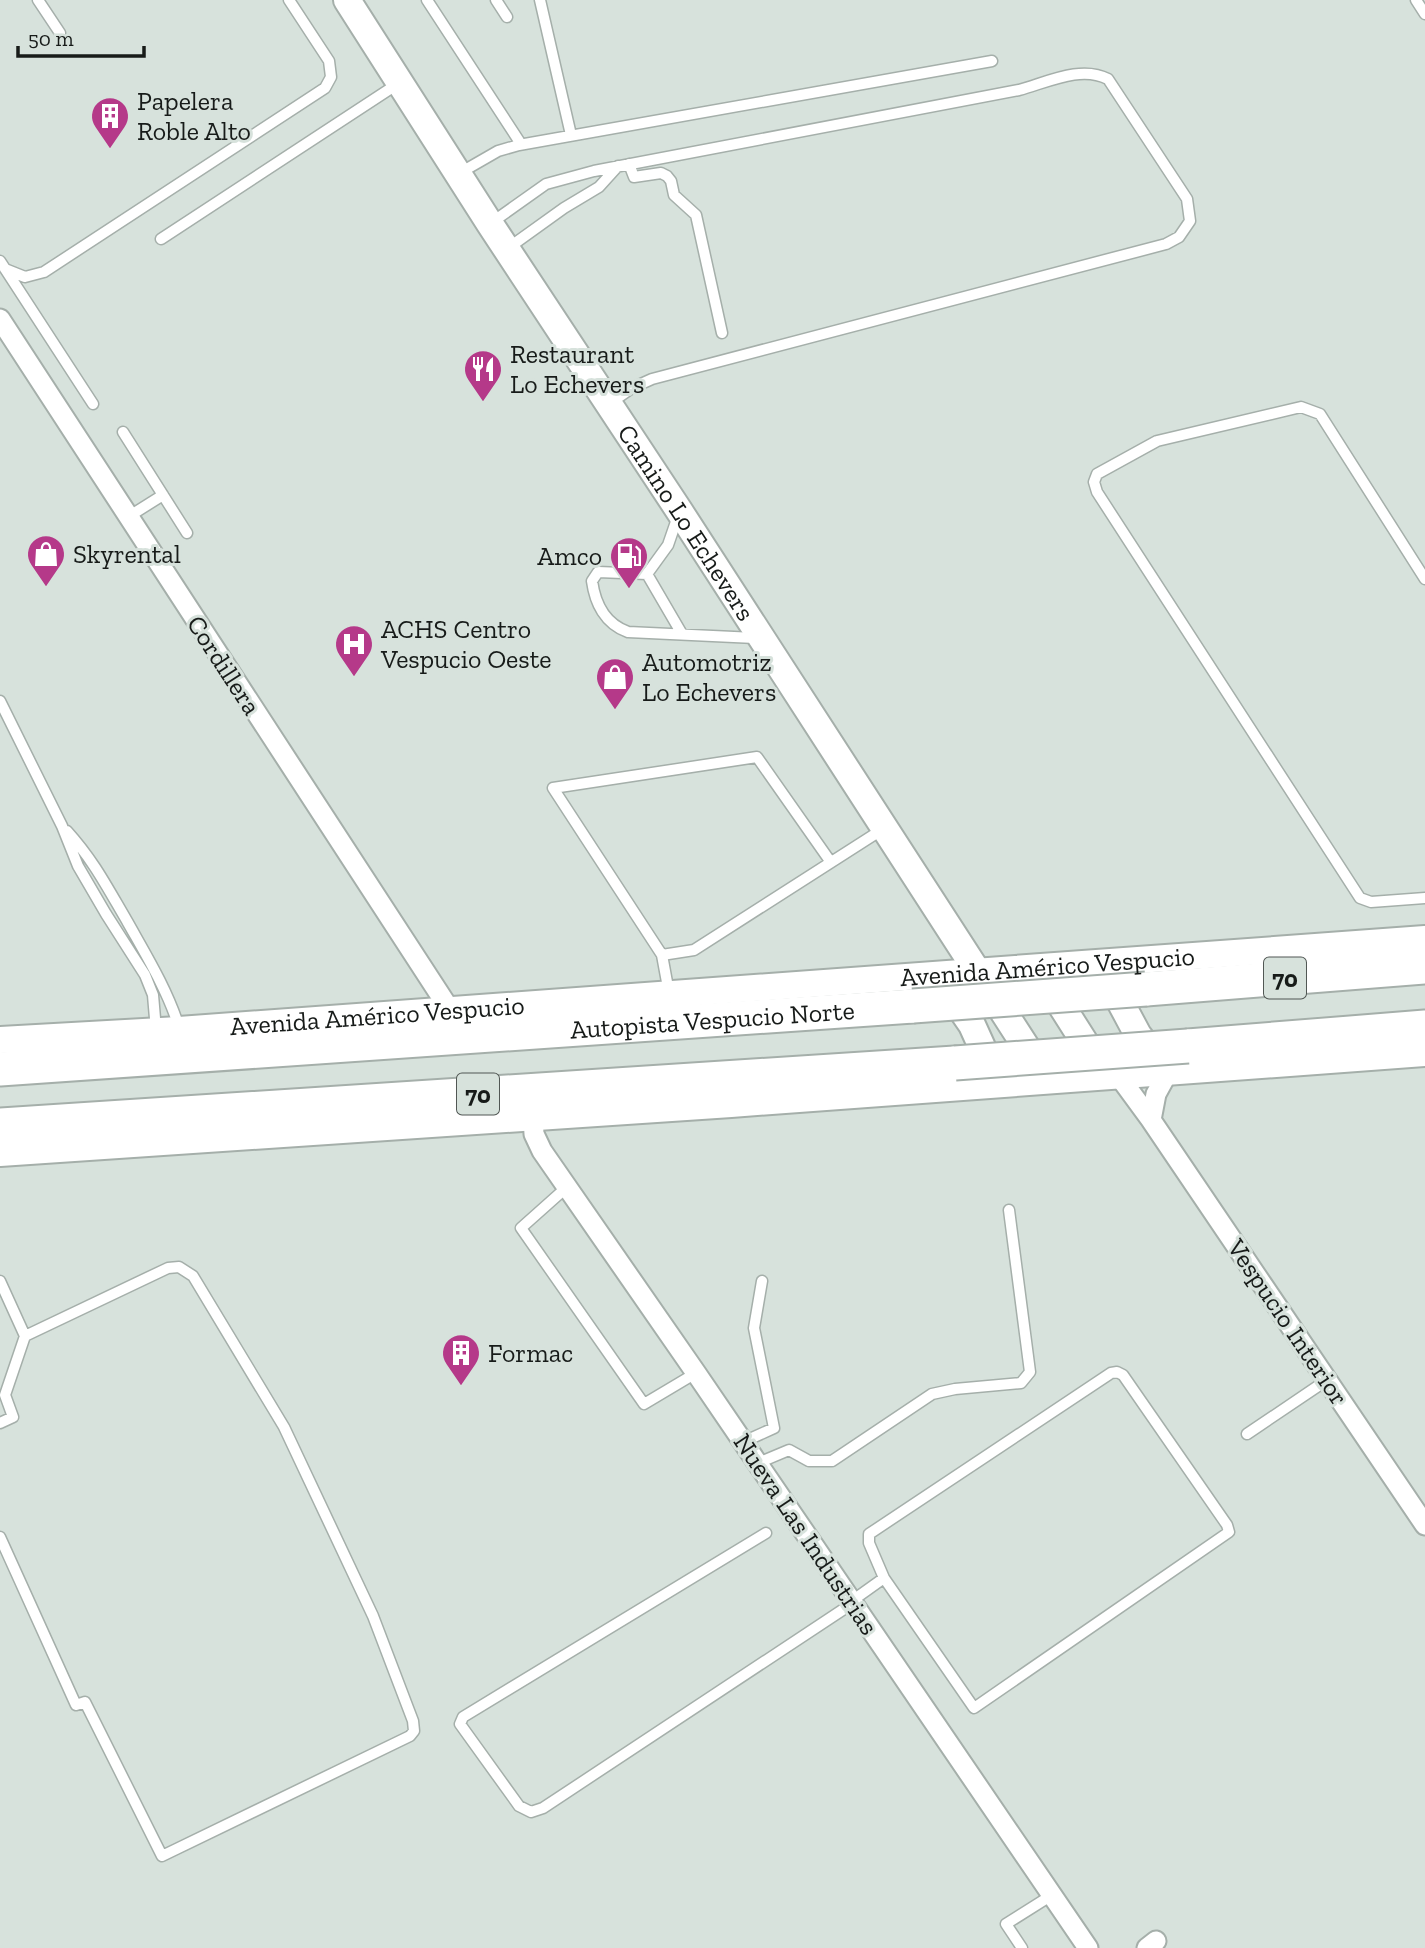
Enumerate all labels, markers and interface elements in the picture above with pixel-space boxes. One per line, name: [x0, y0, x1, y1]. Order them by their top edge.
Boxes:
scale bar: [18, 14, 144, 58]
text: 50 m: [28, 26, 74, 51]
place label: Papelera Roble Alto: [137, 85, 251, 147]
building icon: Papelera Roble Alto: [89, 95, 131, 150]
place label: Restaurant Lo Echevers: [510, 338, 644, 400]
restaurant icon: Restaurant Lo Echevers: [462, 348, 504, 403]
street label: Camino Lo Echevers: [611, 418, 762, 627]
shop icon: Skyrental: [25, 533, 67, 588]
fuel station icon: Amco: [608, 535, 650, 590]
place label: Skyrental: [73, 538, 181, 570]
place label: Amco: [537, 540, 602, 572]
street label: Cordillera: [180, 609, 268, 721]
place label: ACHS Centro Vespucio Oeste: [380, 613, 552, 675]
hospital icon: ACHS Centro Vespucio Oeste: [333, 623, 375, 678]
place label: Automotriz Lo Echevers: [642, 646, 776, 708]
shop icon: Automotriz Lo Echevers: [594, 656, 636, 711]
street label: Avenida Américo Vespucio: [899, 940, 1196, 993]
road number: 70: [1264, 958, 1306, 998]
street label: Avenida Américo Vespucio: [229, 989, 526, 1042]
street label: Autopista Vespucio Norte: [569, 994, 856, 1046]
road number: 70: [457, 1074, 499, 1114]
street label: Vespucio Interior: [1220, 1232, 1355, 1411]
building icon: Formac: [440, 1332, 482, 1387]
place label: Formac: [488, 1337, 573, 1369]
street label: Nueva Las Industrias: [727, 1427, 885, 1641]

